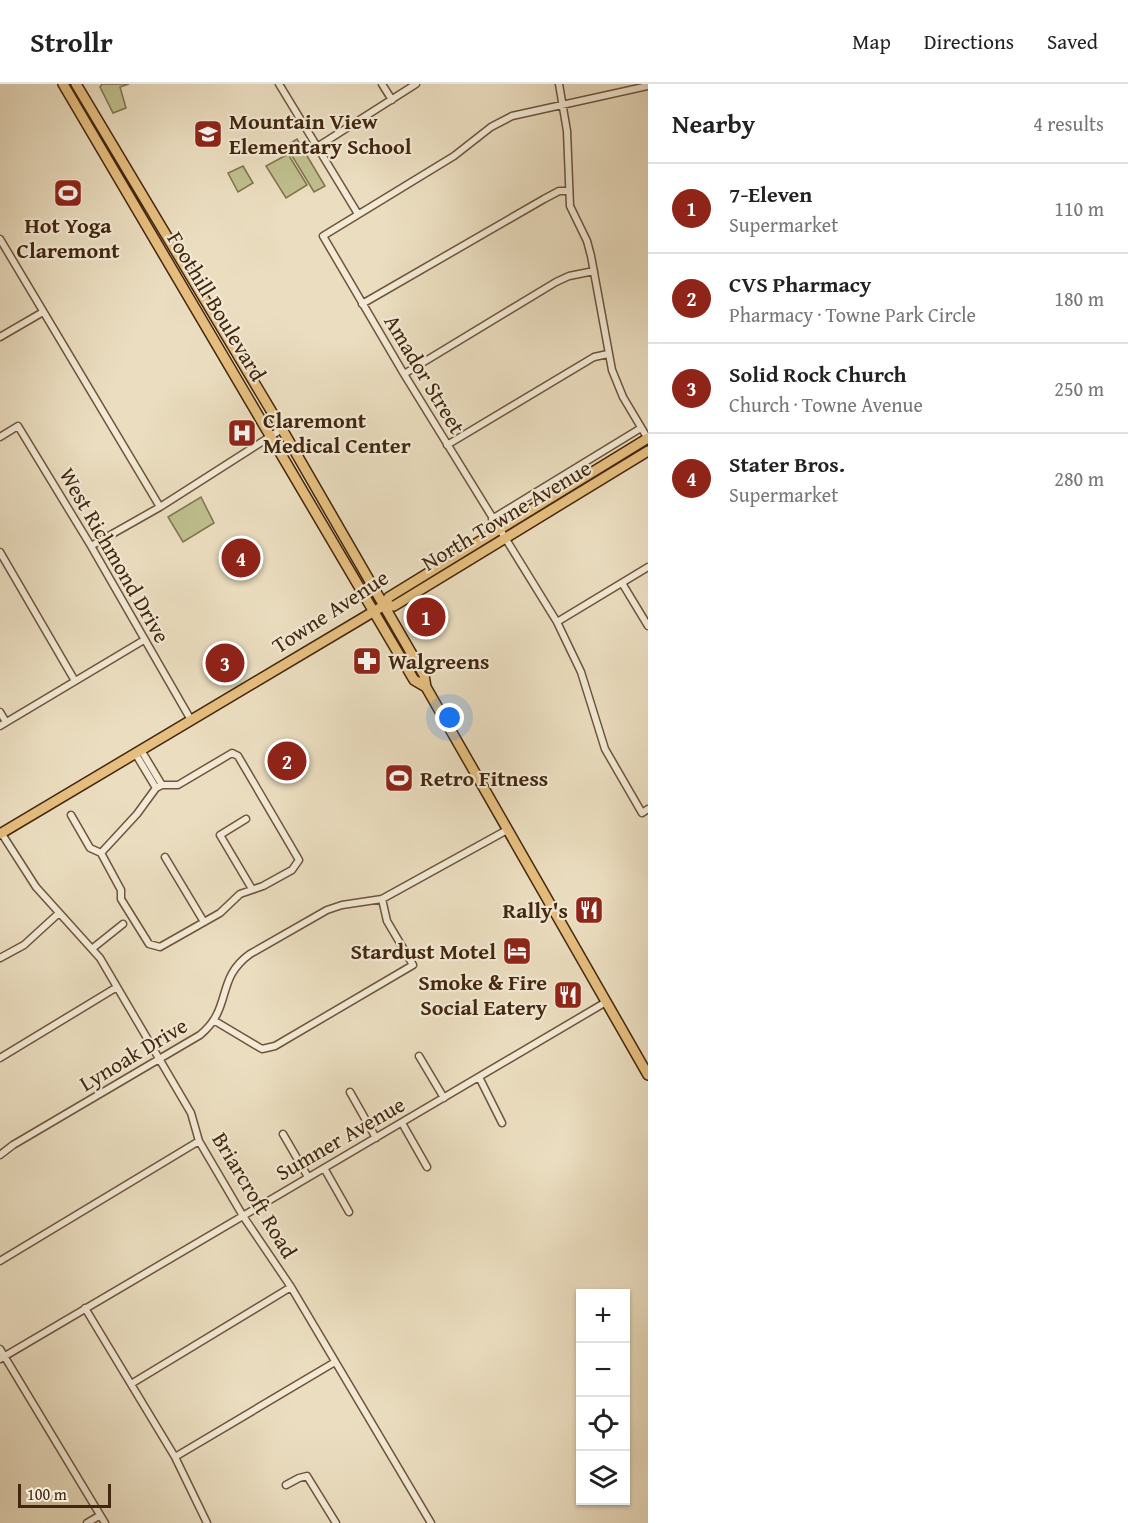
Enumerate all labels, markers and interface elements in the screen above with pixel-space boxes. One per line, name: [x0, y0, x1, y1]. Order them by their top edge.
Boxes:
text: Strollr: [30, 21, 113, 62]
text: Map: [852, 26, 891, 57]
text: Directions: [924, 26, 1014, 57]
text: Saved: [1047, 26, 1098, 57]
text: Nearby: [672, 104, 755, 143]
place label: Mountain View Elementary School: [229, 105, 412, 162]
text: 4 results: [1033, 109, 1104, 138]
school or university icon: Mountain View Elementary School: [192, 118, 224, 150]
sports icon: Hot Yoga Claremont: [52, 177, 84, 209]
text: 7-Eleven: [729, 178, 812, 210]
text: 1: [686, 194, 697, 223]
text: 110 m: [1054, 194, 1104, 223]
place label: Hot Yoga Claremont: [16, 209, 120, 266]
text: Supermarket: [729, 210, 838, 239]
street label: Foothill Boulevard: [160, 225, 274, 387]
text: CVS Pharmacy: [729, 268, 871, 300]
text: 2: [686, 284, 697, 313]
text: 180 m: [1054, 284, 1104, 313]
text: Pharmacy · Towne Park Circle: [729, 300, 976, 329]
street label: Amador Street: [377, 308, 473, 440]
text: Solid Rock Church: [729, 358, 907, 390]
text: 3: [686, 374, 697, 403]
text: 250 m: [1054, 374, 1104, 403]
text: Church · Towne Avenue: [729, 390, 923, 419]
place label: Claremont Medical Center: [263, 404, 411, 461]
hospital icon: Claremont Medical Center: [226, 417, 258, 449]
text: Stater Bros.: [729, 448, 845, 480]
street label: North Towne Avenue: [415, 452, 597, 578]
street label: West Richmond Drive: [52, 461, 178, 649]
text: 4: [686, 464, 697, 493]
text: 280 m: [1054, 464, 1104, 493]
text: Supermarket: [729, 480, 838, 509]
pin: 4: [222, 536, 260, 580]
street label: Towne Avenue: [265, 561, 395, 661]
pin: 1: [406, 594, 446, 640]
pin: 3: [206, 640, 244, 686]
pharmacy icon: Walgreens: [351, 645, 383, 677]
place label: Walgreens: [388, 645, 489, 677]
your location: [435, 703, 464, 732]
pin: 2: [268, 738, 306, 784]
sports icon: Retro Fitness: [383, 762, 415, 794]
place label: Retro Fitness: [420, 762, 548, 794]
place label: Rally's: [503, 894, 568, 926]
restaurant icon: Rally's: [573, 894, 605, 926]
place label: Stardust Motel: [351, 935, 496, 967]
hotel icon: Stardust Motel: [501, 935, 533, 967]
place label: Smoke & Fire Social Eatery: [418, 966, 548, 1023]
restaurant icon: Smoke & Fire Social Eatery: [552, 979, 584, 1011]
street label: Lynoak Drive: [73, 1009, 193, 1099]
street label: Sumner Avenue: [269, 1088, 411, 1188]
street label: Briarcroft Road: [205, 1126, 305, 1264]
map controls: [576, 1289, 630, 1505]
button: +: [576, 1289, 630, 1343]
button: −: [576, 1343, 630, 1397]
button: locate: [576, 1397, 630, 1451]
button: layers: [576, 1451, 630, 1505]
scale bar: [18, 1481, 111, 1508]
text: 100 m: [27, 1482, 67, 1506]

